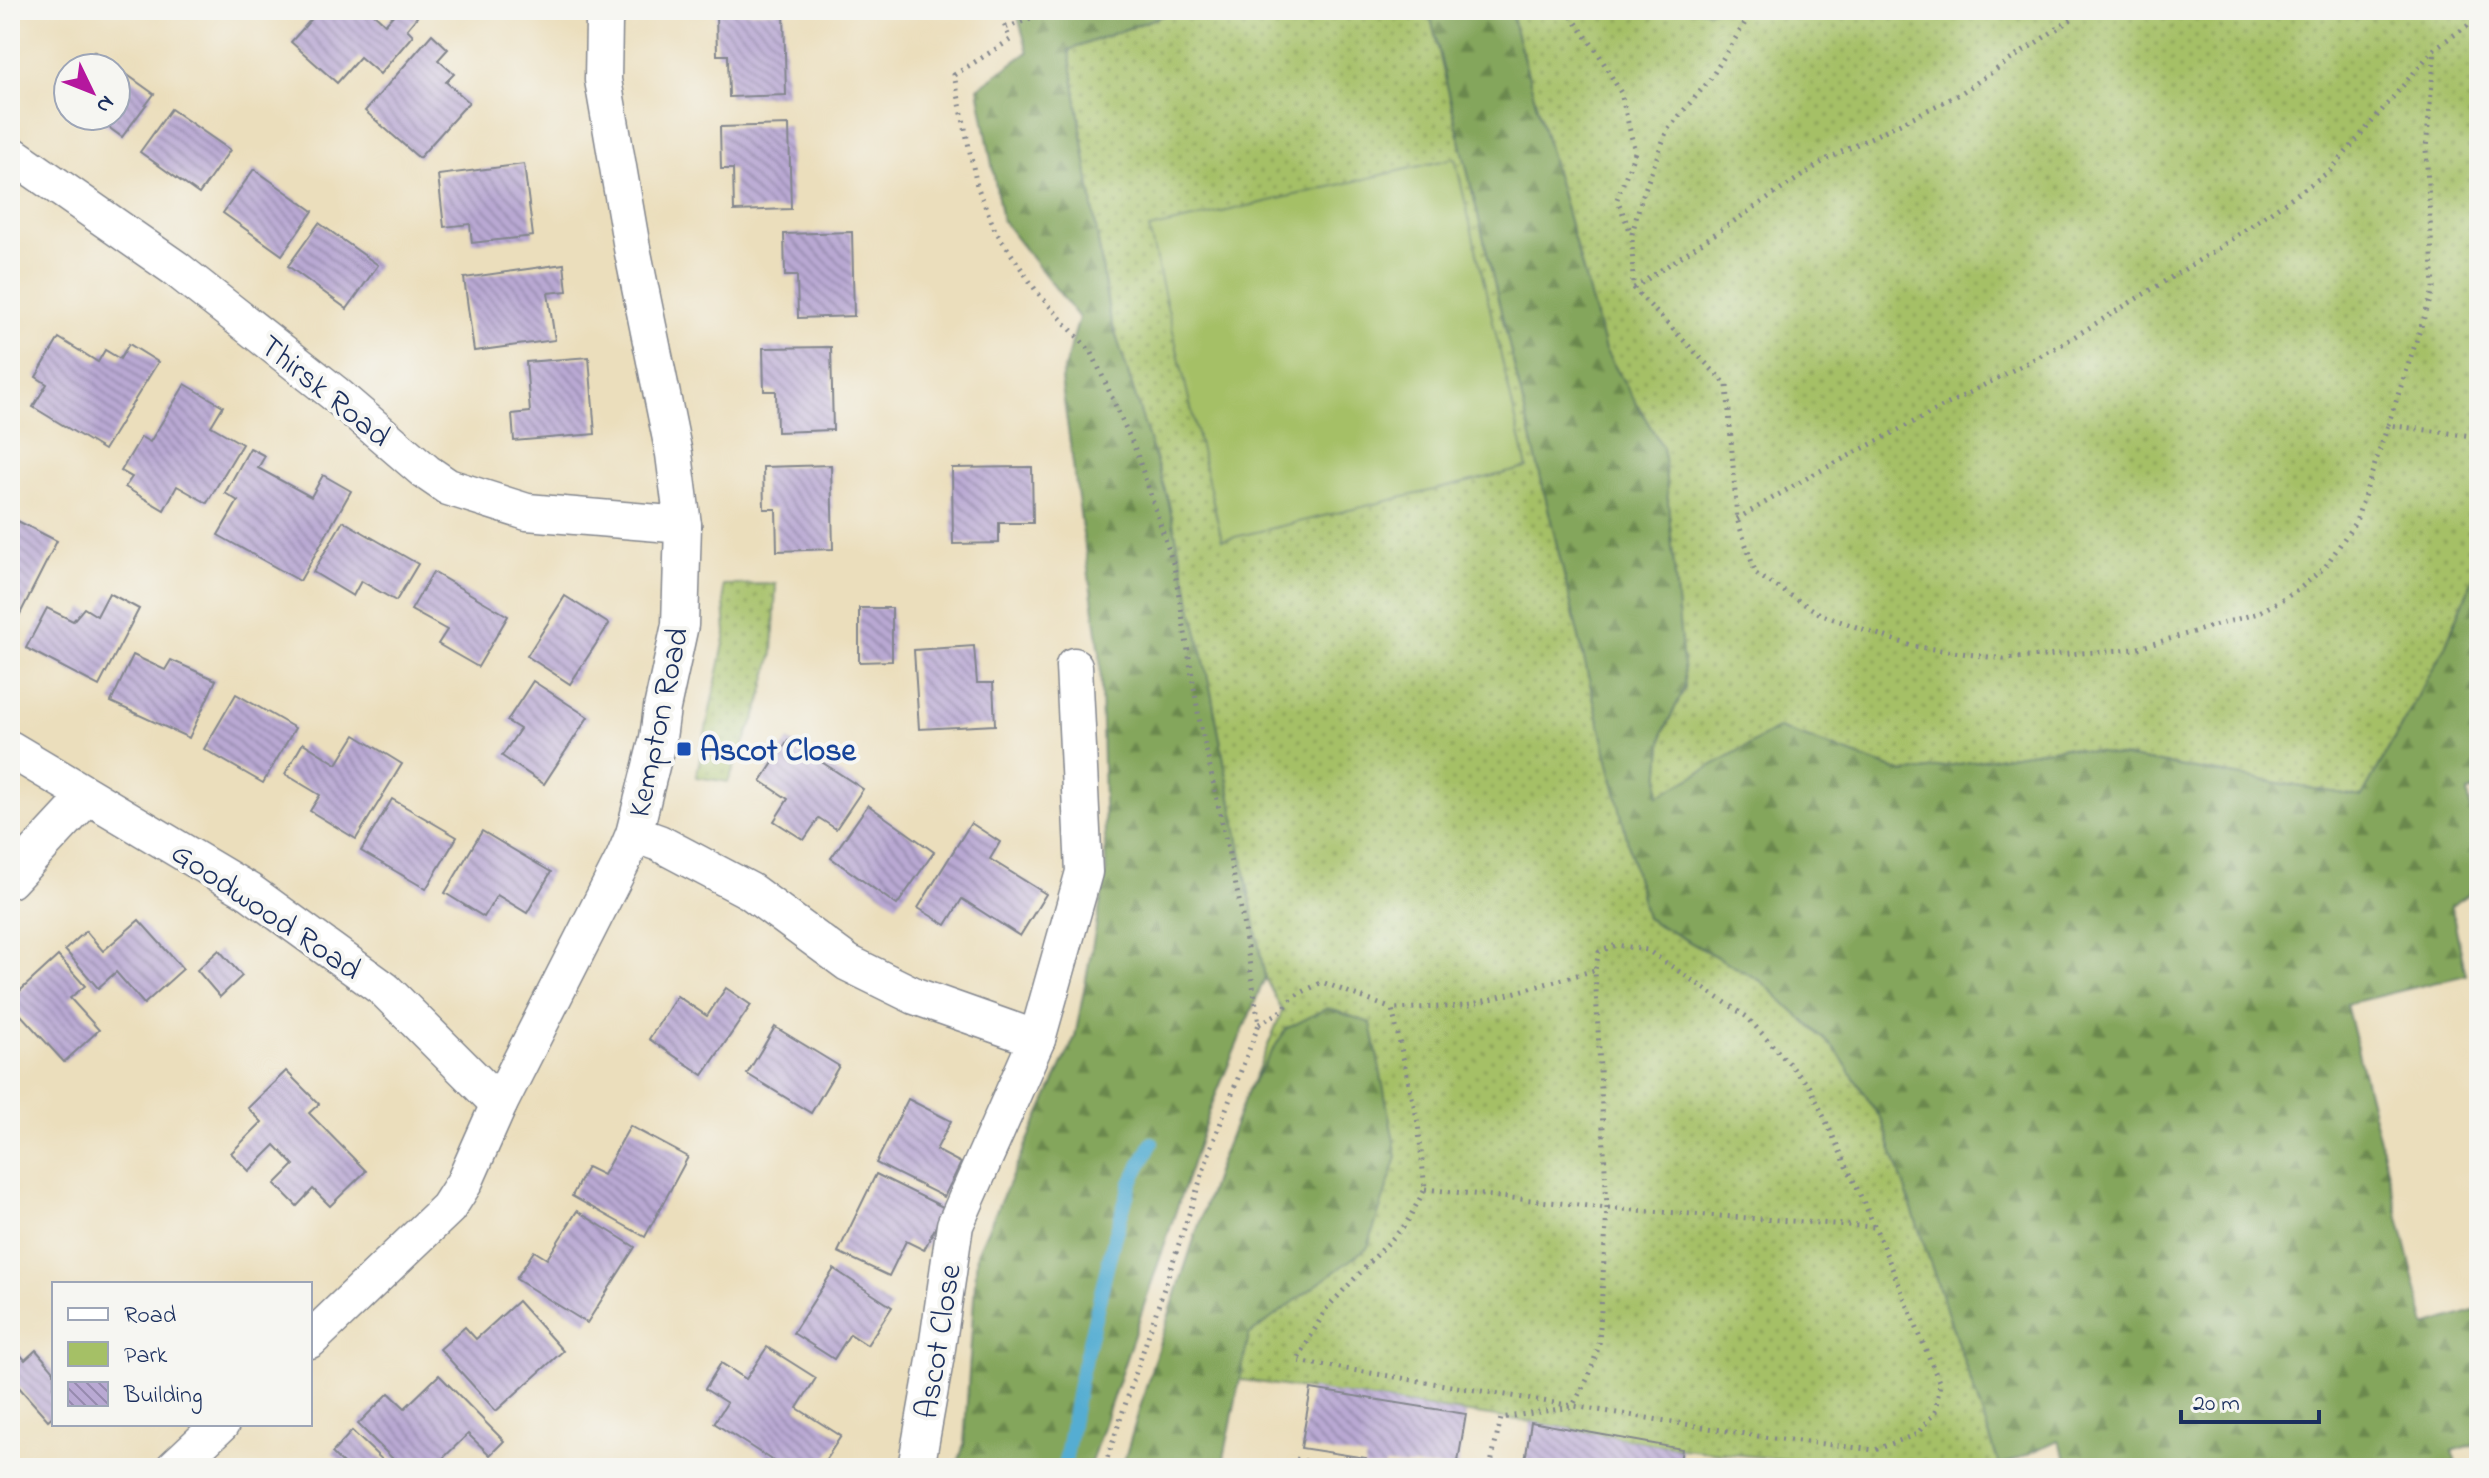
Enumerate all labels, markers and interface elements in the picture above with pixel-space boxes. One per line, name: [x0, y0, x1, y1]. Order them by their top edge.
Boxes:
north arrow: [52, 52, 132, 132]
text: N: [88, 87, 121, 120]
street label: Thirsk Road: [248, 325, 400, 460]
street label: Kempton Road: [617, 624, 703, 822]
place label: Ascot Close: [700, 729, 857, 776]
marker: Ascot Close: [675, 740, 693, 758]
street label: Goodwood Road: [160, 832, 370, 994]
street label: Ascot Close: [905, 1260, 976, 1422]
legend: [52, 1282, 312, 1426]
text: Road: [124, 1299, 177, 1334]
text: Park: [124, 1339, 168, 1374]
scale bar: [2181, 1374, 2319, 1424]
text: Building: [123, 1379, 203, 1414]
text: 20 m: [2193, 1387, 2240, 1422]

